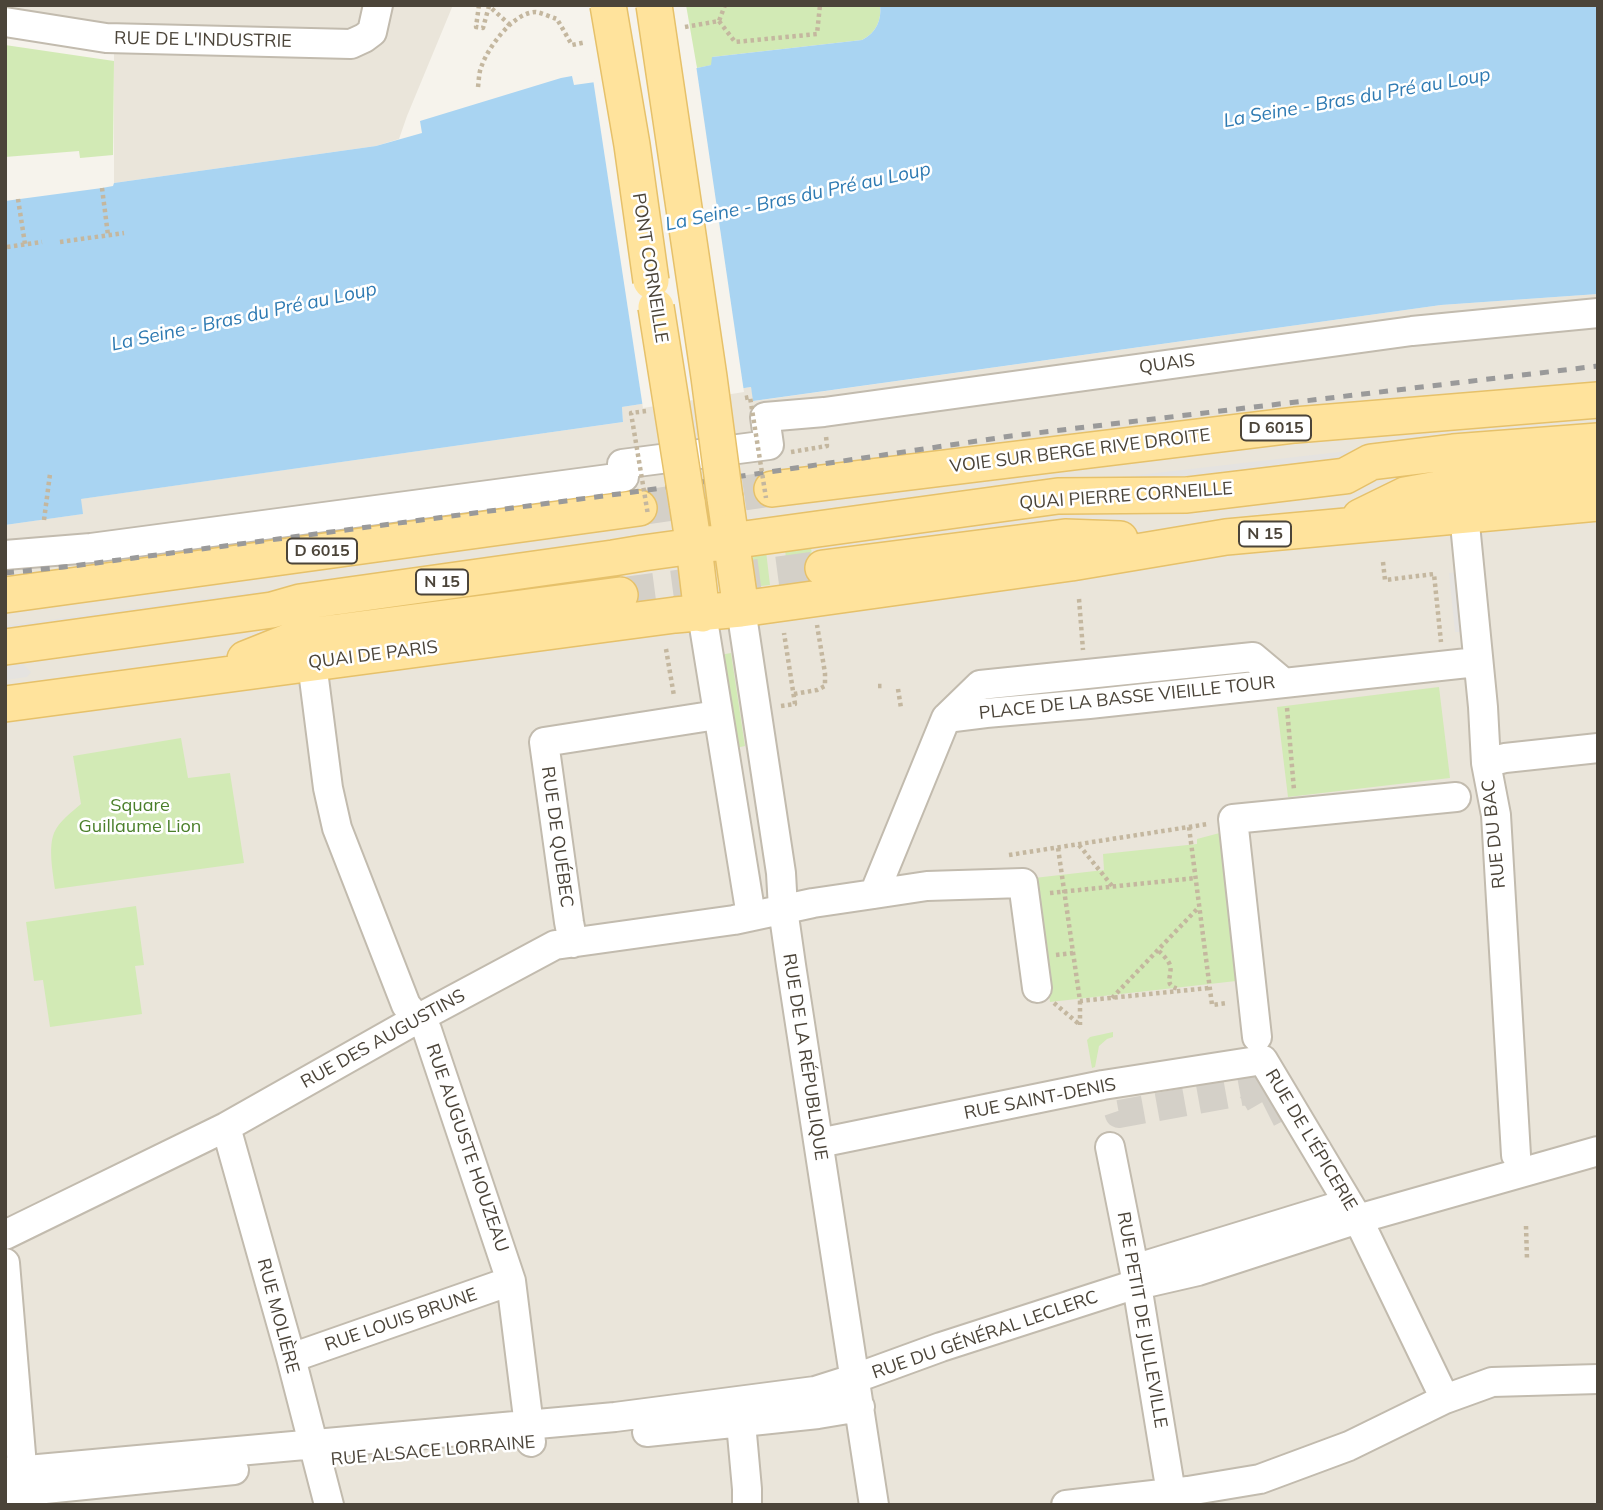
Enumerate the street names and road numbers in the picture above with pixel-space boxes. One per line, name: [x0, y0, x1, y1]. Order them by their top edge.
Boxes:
street label: RUE DE L'INDUSTRIE: [114, 28, 292, 52]
street label: PONT CORNEILLE: [627, 191, 673, 345]
street label: QUAIS: [1138, 349, 1196, 379]
road number: D 6015: [1241, 416, 1311, 440]
street label: VOIE SUR BERGE RIVE DROITE: [949, 424, 1211, 478]
street label: QUAI PIERRE CORNEILLE: [1019, 478, 1233, 514]
road number: N 15: [1239, 522, 1291, 547]
road number: D 6015: [287, 538, 357, 564]
road number: N 15: [416, 569, 468, 594]
street label: QUAI DE PARIS: [307, 636, 439, 674]
street label: PLACE DE LA BASSE VIEILLE TOUR: [978, 672, 1276, 724]
street label: RUE DE QUÉBEC: [536, 765, 578, 909]
street label: RUE DU BAC: [1478, 778, 1510, 890]
street label: RUE DE LA RÉPUBLIQUE: [778, 952, 832, 1162]
street label: RUE DES AUGUSTINS: [297, 985, 469, 1093]
street label: RUE AUGUSTE HOUZEAU: [421, 1041, 513, 1255]
street label: RUE DE L'ÉPICERIE: [1260, 1065, 1362, 1215]
street label: RUE SAINT-DENIS: [962, 1074, 1118, 1124]
street label: RUE PETIT DE JULLEVILLE: [1112, 1210, 1172, 1430]
street label: RUE MOLIÈRE: [252, 1256, 304, 1376]
street label: RUE LOUIS BRUNE: [322, 1284, 480, 1356]
street label: RUE DU GÉNÉRAL LECLERC: [869, 1286, 1101, 1384]
street label: RUE ALSACE LORRAINE: [330, 1431, 536, 1471]

